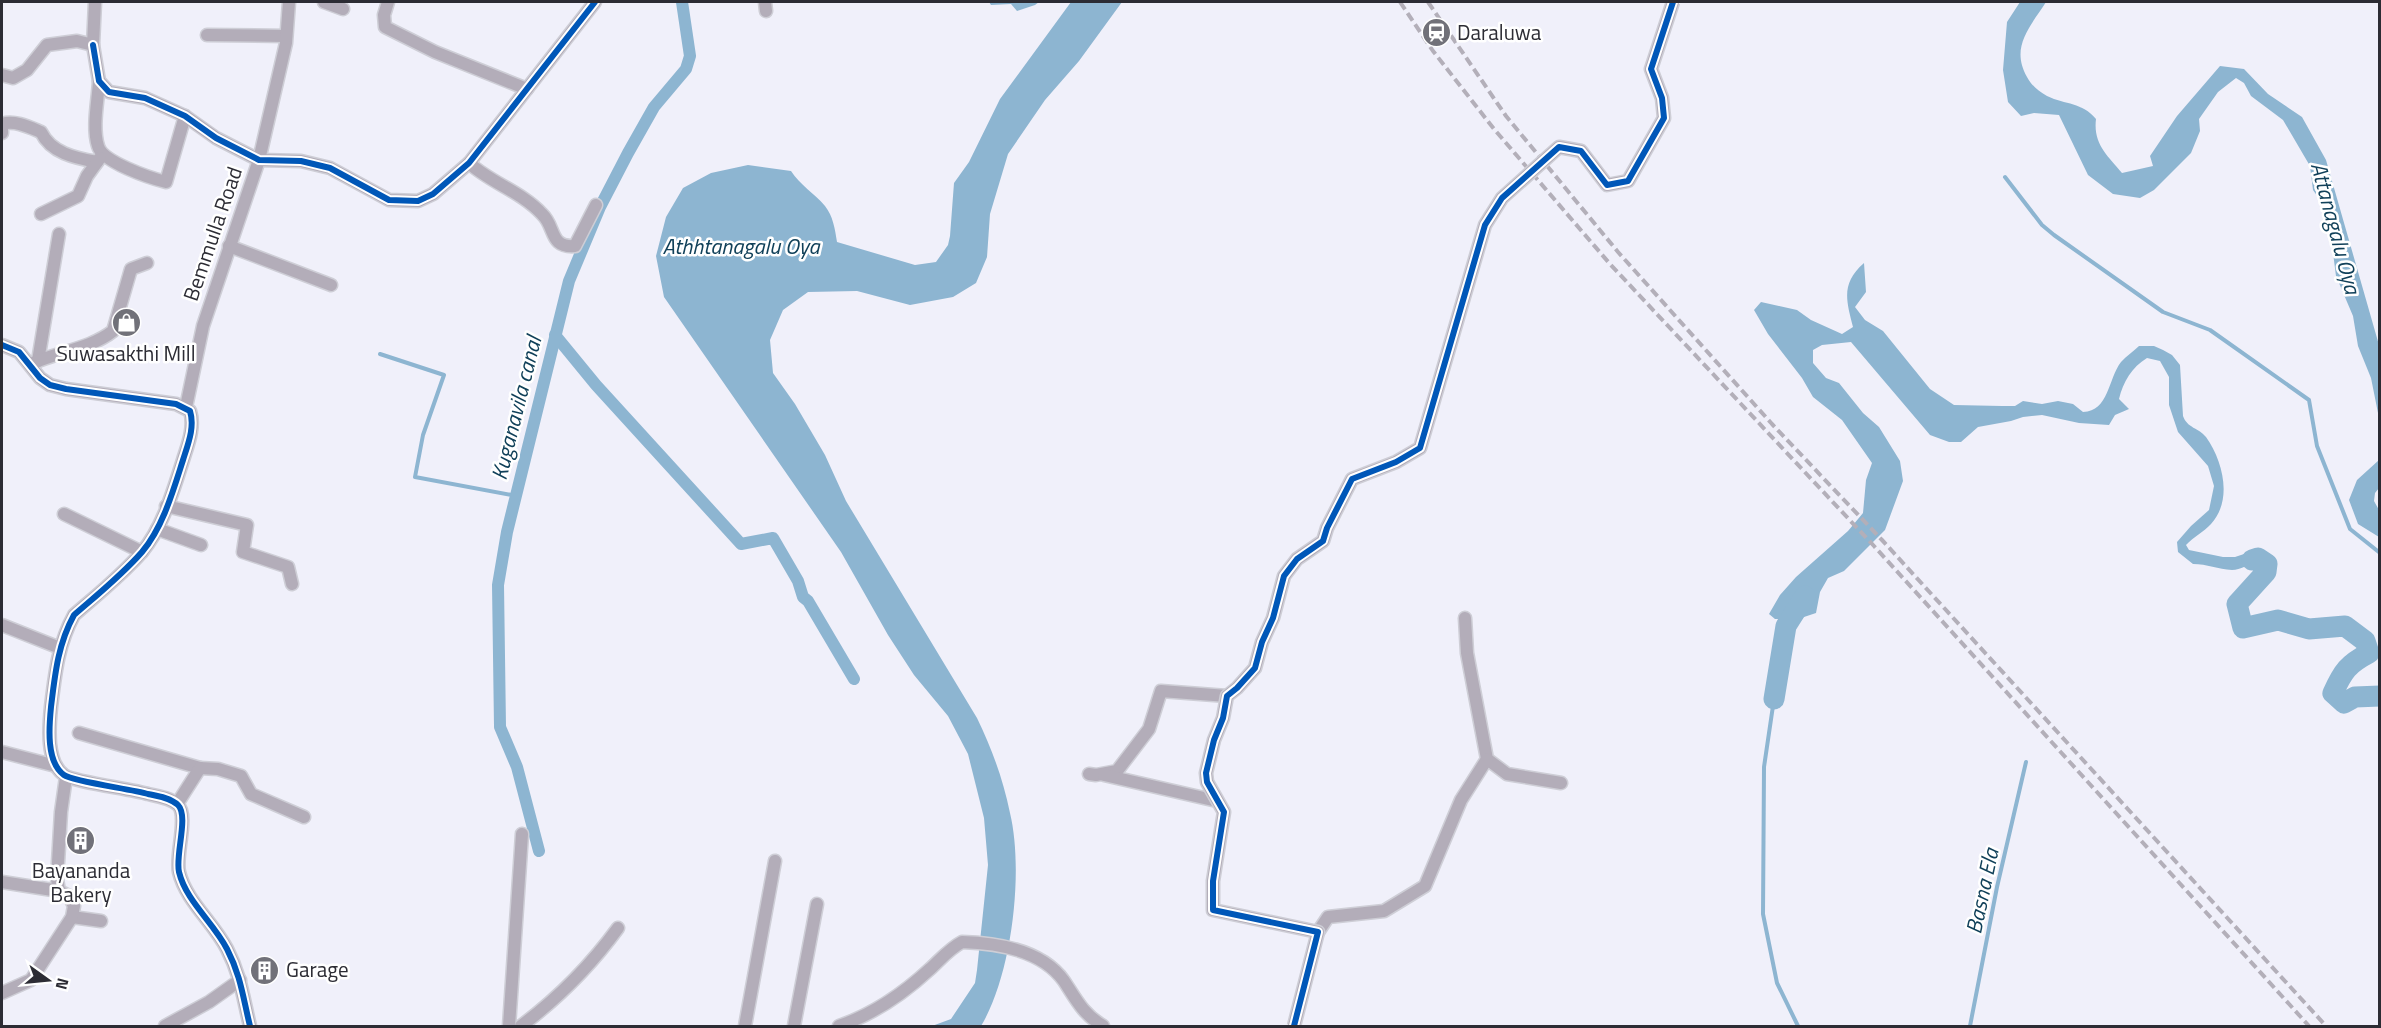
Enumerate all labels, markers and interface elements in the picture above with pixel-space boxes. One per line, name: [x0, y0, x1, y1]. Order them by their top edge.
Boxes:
place label: Daraluwa: [1457, 16, 1542, 48]
station icon: Daraluwa: [1420, 17, 1452, 49]
water label: Attanagalu Oya: [2302, 158, 2370, 300]
street label: Bemmulla Road: [174, 162, 250, 305]
water label: Athhtanagalu Oya: [663, 229, 821, 263]
shop icon: Suwasakthi Mill: [110, 307, 142, 339]
water label: Kuganavila canal: [482, 330, 551, 483]
place label: Suwasakthi Mill: [56, 337, 196, 369]
building icon: Bayananda Bakery: [65, 824, 97, 856]
water label: Basna Ela: [1956, 843, 2008, 937]
place label: Bayananda Bakery: [32, 854, 131, 910]
north arrow: [18, 950, 78, 1010]
place label: Garage: [286, 953, 349, 985]
building icon: Garage: [249, 954, 281, 986]
text: N: [49, 975, 76, 992]

